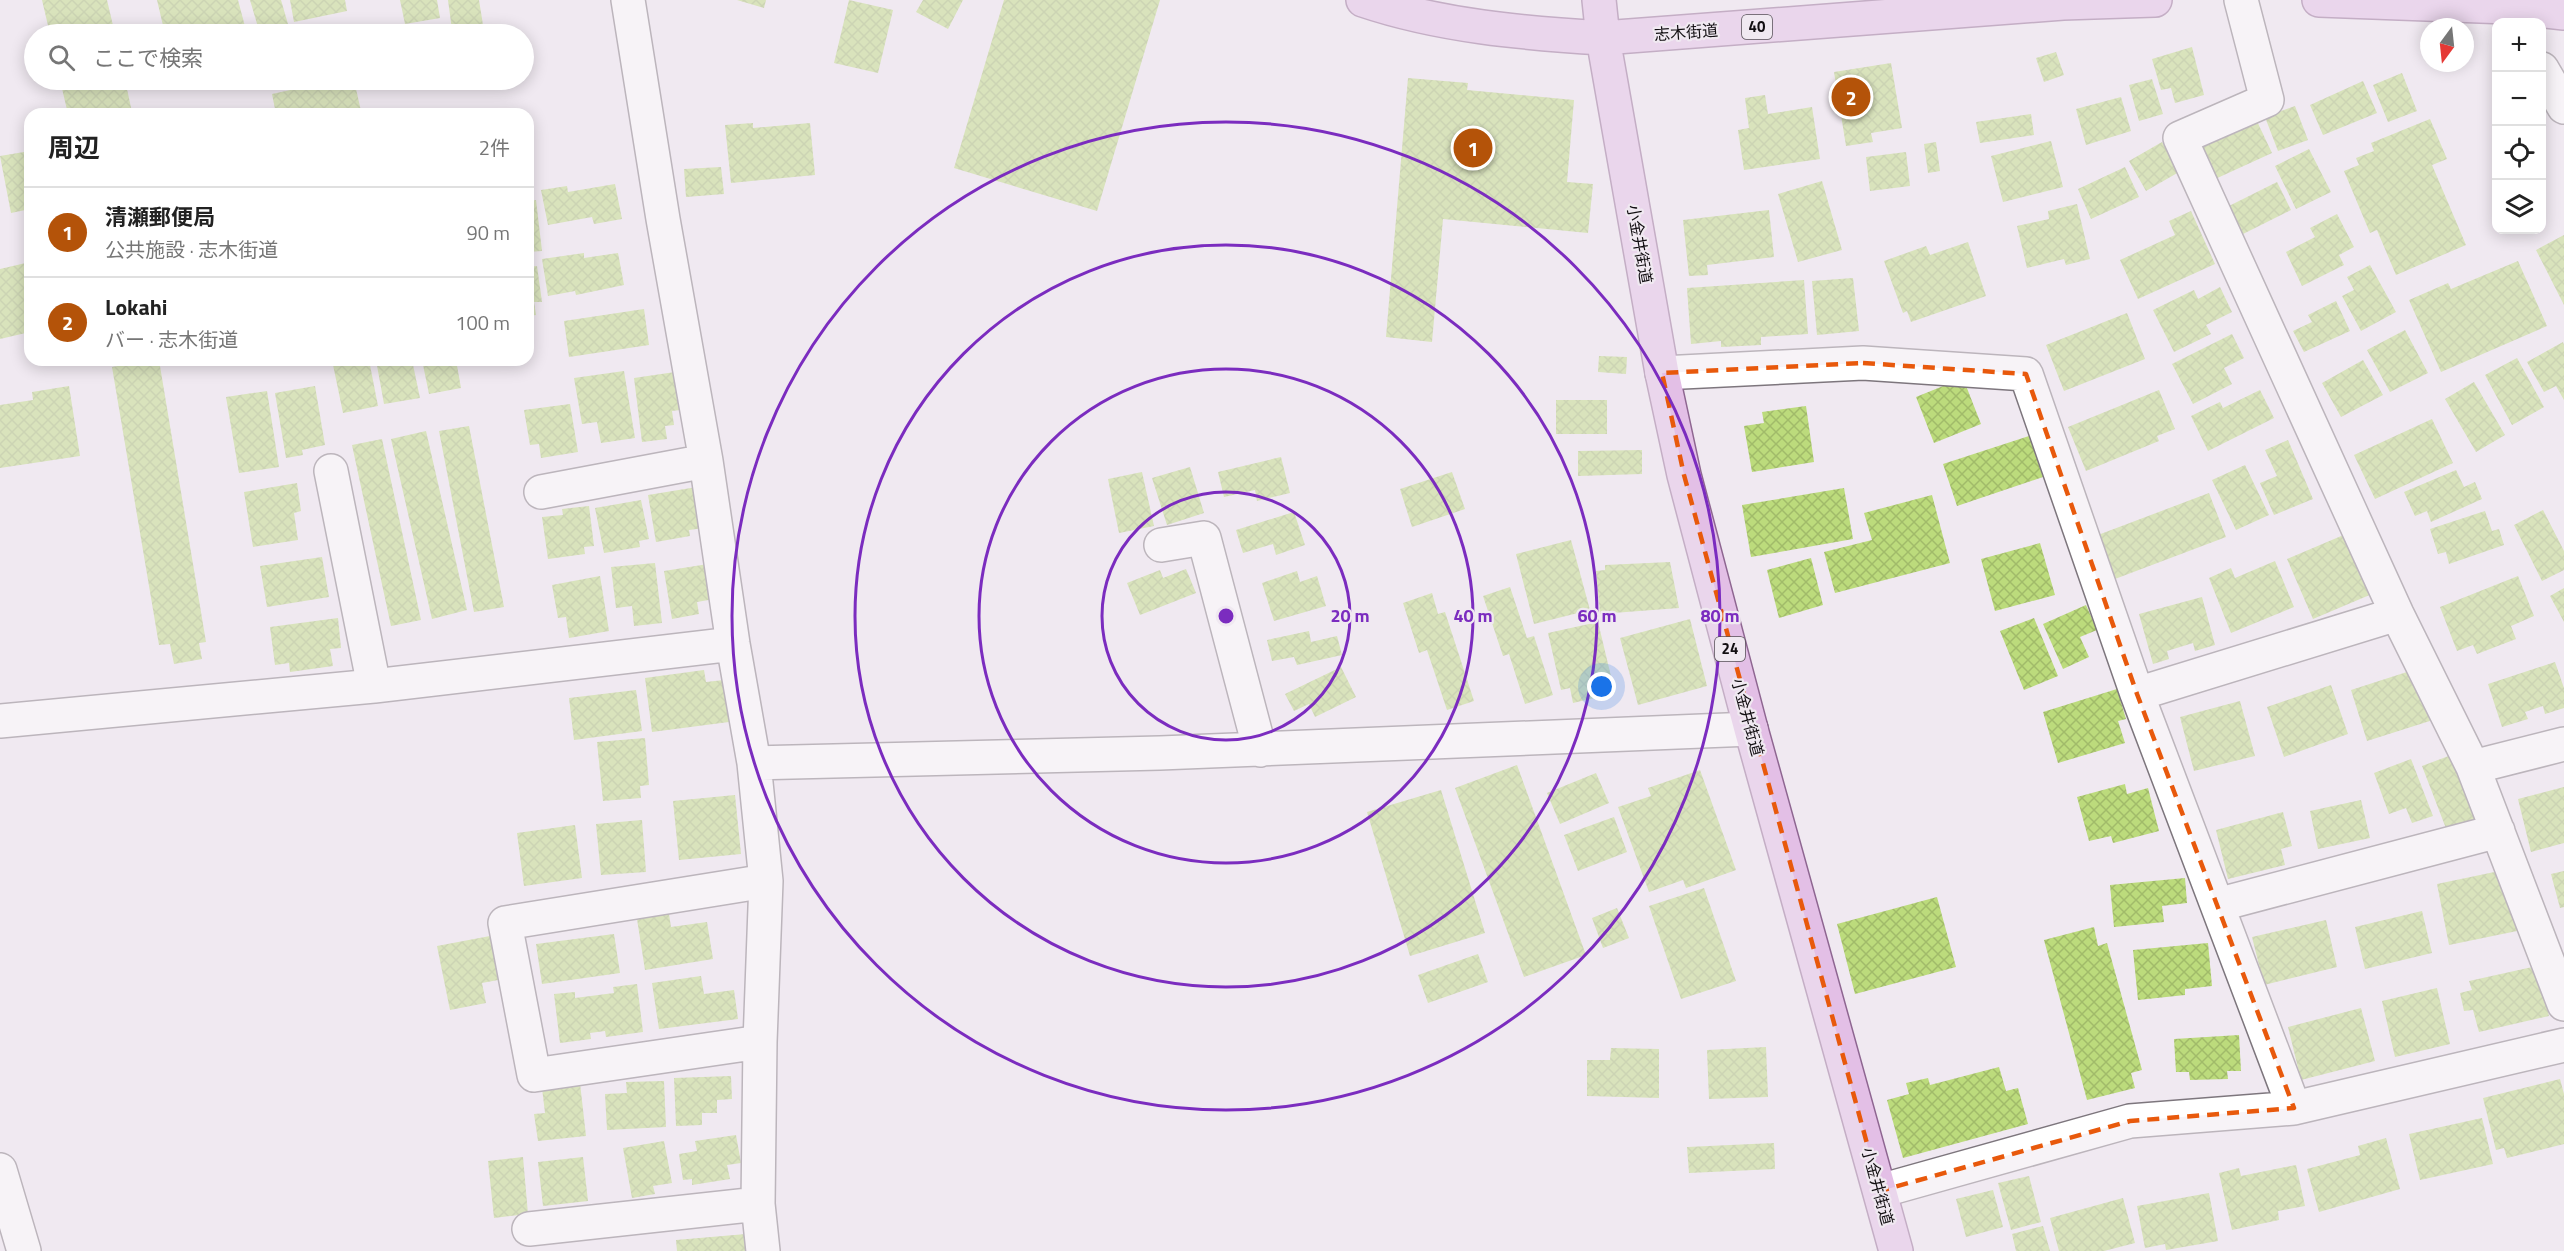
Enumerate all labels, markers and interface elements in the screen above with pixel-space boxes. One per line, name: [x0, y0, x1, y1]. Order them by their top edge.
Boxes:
road number: 40: [1742, 15, 1772, 39]
street label: 志木街道: [1653, 18, 1719, 46]
north arrow: [2420, 18, 2474, 72]
map controls: [2492, 18, 2546, 234]
button: +: [2492, 18, 2546, 72]
search box: [24, 24, 534, 90]
icon: search: [45, 41, 78, 74]
text: ここで検索: [93, 41, 203, 75]
button: −: [2492, 72, 2546, 126]
pin: 2: [1832, 74, 1870, 120]
pin: 1: [1454, 126, 1492, 170]
button: locate: [2492, 126, 2546, 180]
text: 周辺: [48, 128, 100, 167]
text: 2件: [479, 132, 510, 163]
button: layers: [2492, 180, 2546, 234]
text: 清瀬郵便局: [105, 200, 215, 234]
street label: 小金井街道: [1621, 203, 1659, 285]
text: 1: [62, 217, 73, 248]
text: 90 m: [466, 217, 510, 248]
text: 公共施設 · 志木街道: [105, 234, 278, 265]
text: Lokahi: [105, 290, 168, 324]
text: 2: [62, 307, 73, 338]
text: 100 m: [455, 307, 510, 338]
text: バー · 志木街道: [105, 324, 238, 355]
text: 20 m: [1330, 602, 1370, 629]
text: 40 m: [1453, 602, 1493, 629]
text: 60 m: [1577, 602, 1617, 629]
text: 80 m: [1700, 602, 1740, 629]
centre of rings: [1216, 606, 1236, 626]
road number: 24: [1715, 637, 1745, 661]
your location: [1587, 672, 1616, 701]
street label: 小金井街道: [1726, 675, 1770, 759]
street label: 小金井街道: [1856, 1144, 1900, 1228]

